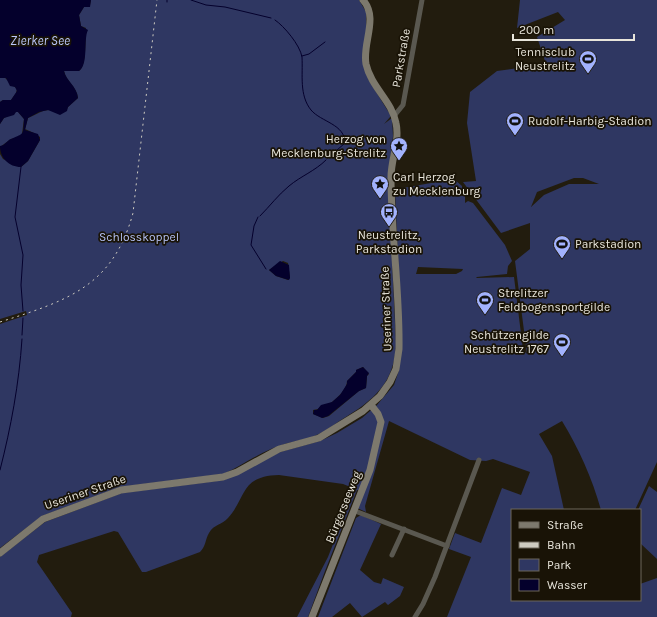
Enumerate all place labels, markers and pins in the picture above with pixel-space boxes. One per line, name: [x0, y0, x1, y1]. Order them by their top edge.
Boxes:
place label: Tennisclub Neustrelitz: [515, 45, 575, 73]
sports icon: Tennisclub Neustrelitz: [578, 49, 598, 74]
sports icon: Rudolf-Harbig-Stadion: [505, 111, 525, 136]
place label: Rudolf-Harbig-Stadion: [528, 114, 651, 128]
place label: Herzog von Mecklenburg-Strelitz: [271, 132, 386, 160]
place icon: Herzog von Mecklenburg-Strelitz: [389, 136, 409, 161]
place label: Carl Herzog zu Mecklenburg: [393, 170, 480, 198]
place icon: Carl Herzog zu Mecklenburg: [370, 174, 390, 199]
bus stop icon: Neustrelitz, Parkstadion: [379, 202, 399, 227]
place label: Neustrelitz, Parkstadion: [356, 228, 422, 256]
sports icon: Parkstadion: [552, 234, 572, 259]
place label: Parkstadion: [575, 237, 641, 251]
place label: Strelitzer Feldbogensportgilde: [498, 286, 610, 314]
sports icon: Strelitzer Feldbogensportgilde: [475, 290, 495, 315]
place label: Schützengilde Neustrelitz 1767: [464, 328, 549, 356]
sports icon: Schützengilde Neustrelitz 1767: [552, 332, 572, 357]

